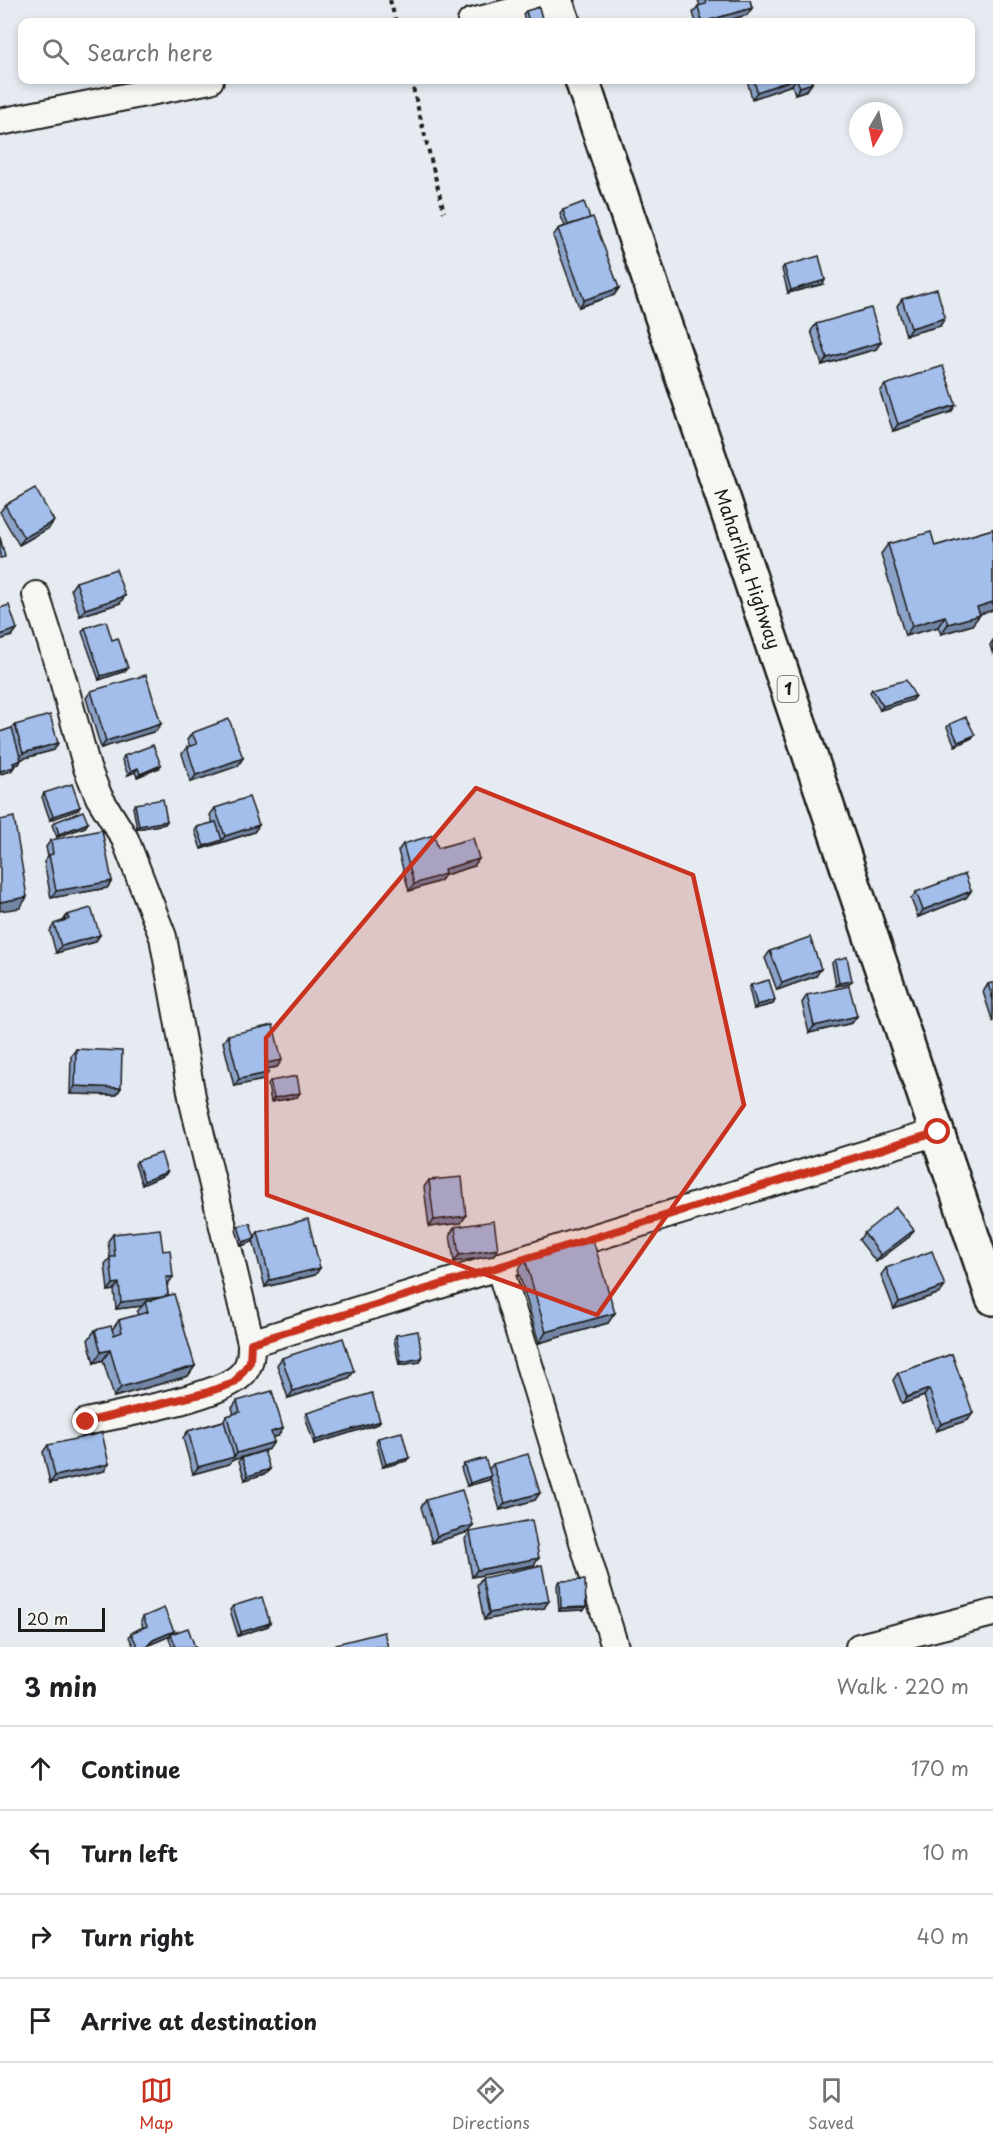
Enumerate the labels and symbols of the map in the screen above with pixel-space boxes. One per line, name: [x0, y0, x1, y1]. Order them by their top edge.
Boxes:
north arrow: [849, 102, 903, 156]
street label: Maharlika Highway: [708, 485, 789, 652]
road number: 1: [778, 676, 798, 702]
route start: [924, 1118, 950, 1144]
route end: [72, 1408, 98, 1434]
scale bar: [18, 1605, 105, 1632]

